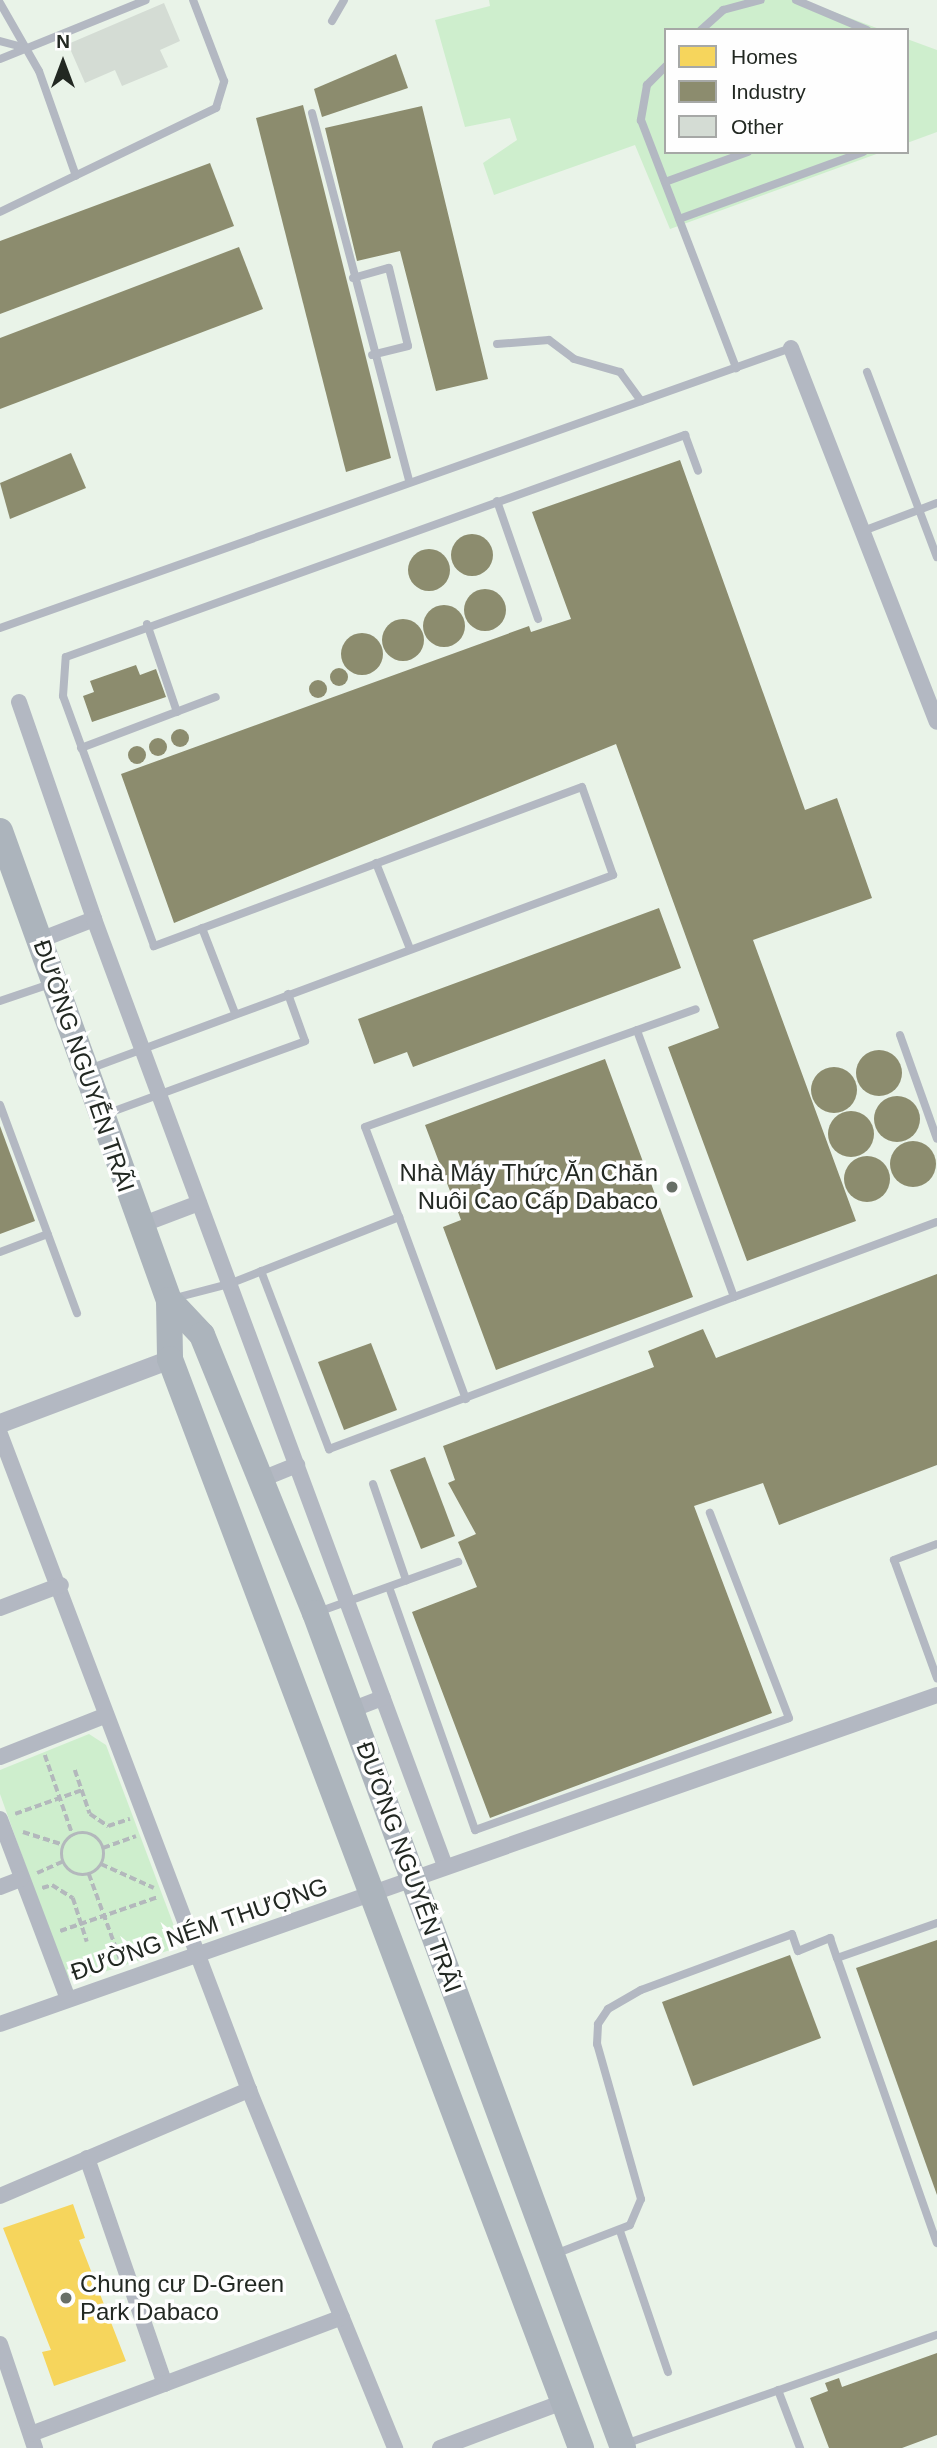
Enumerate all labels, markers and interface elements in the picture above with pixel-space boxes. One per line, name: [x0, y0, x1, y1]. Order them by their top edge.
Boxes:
north arrow: [28, 28, 98, 98]
legend: [664, 28, 909, 154]
text: N: [56, 31, 70, 52]
text: Homes: [731, 45, 798, 68]
text: Industry: [731, 80, 806, 103]
text: Other: [731, 115, 784, 138]
street label: ĐƯỜNG NGUYỄN TRÃI: [27, 936, 141, 1196]
place label: Nhà Máy Thức Ăn Chăn Nuôi Cao Cấp Dabaco: [399, 1159, 658, 1215]
marker: Nhà Máy Thức Ăn Chăn Nuôi Cao Cấp Dabaco: [664, 1179, 680, 1195]
street label: ĐƯỜNG NGUYỄN TRÃI: [350, 1738, 468, 1996]
street label: ĐƯỜNG NÉM THƯỢNG: [67, 1871, 331, 1987]
place label: Chung cư D-Green Park Dabaco: [80, 2270, 284, 2326]
marker: Chung cư D-Green Park Dabaco: [58, 2290, 74, 2306]

